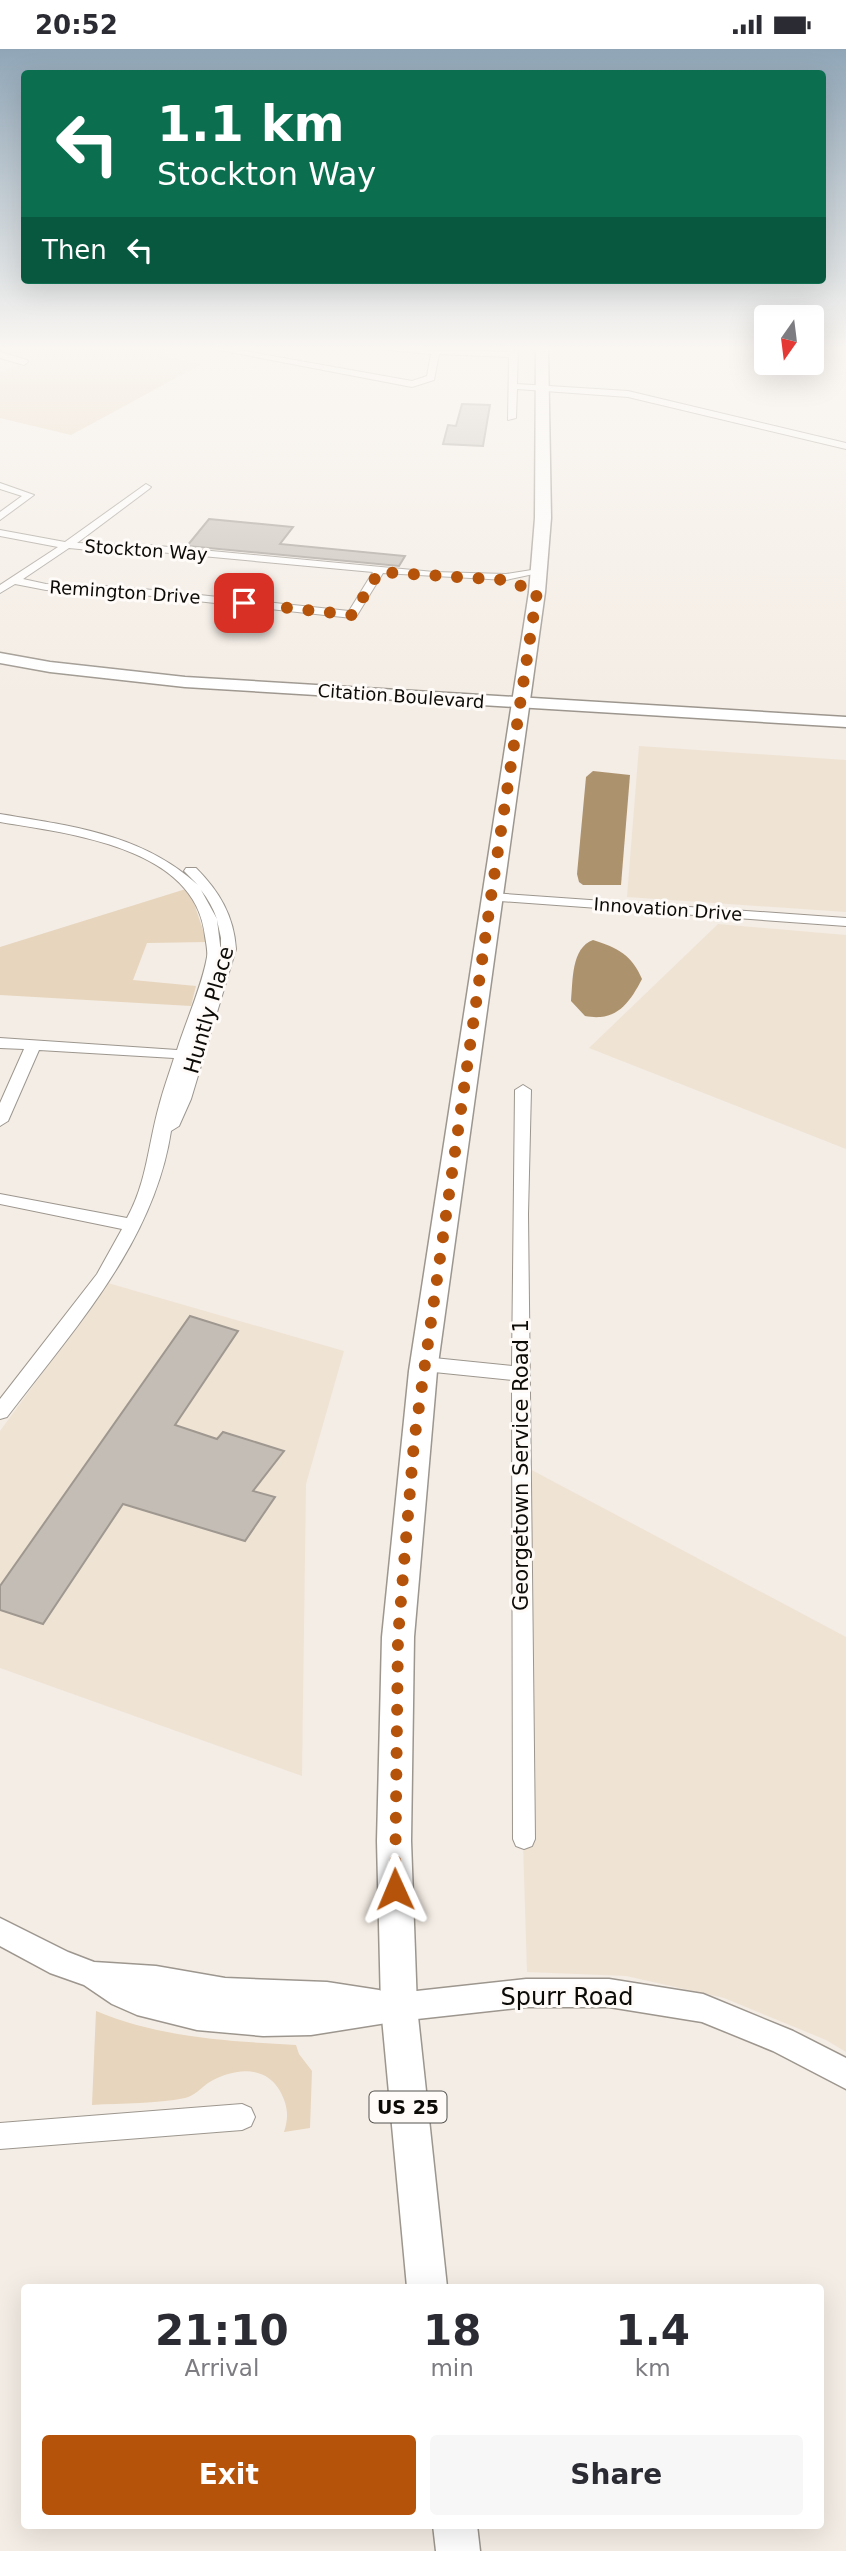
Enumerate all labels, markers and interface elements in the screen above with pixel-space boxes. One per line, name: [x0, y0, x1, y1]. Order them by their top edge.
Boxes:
text: 20:52: [35, 10, 118, 40]
text: 1.1 km: [157, 96, 345, 153]
icon: left: [42, 98, 133, 189]
text: Stockton Way: [157, 155, 376, 193]
icon: left: [121, 231, 159, 269]
text: Then: [42, 235, 107, 265]
north arrow: [754, 305, 824, 375]
map controls: [754, 305, 824, 375]
street label: Stockton Way: [84, 535, 209, 565]
pin: [214, 573, 274, 633]
street label: Remington Drive: [49, 576, 201, 608]
icon: arrive: [225, 584, 263, 622]
street label: Citation Boulevard: [317, 680, 485, 712]
street label: Innovation Drive: [593, 893, 743, 925]
street label: Huntly Place: [179, 944, 239, 1076]
street label: Georgetown Service Road 1: [509, 1319, 533, 1611]
position arrow: [358, 1852, 432, 1926]
street label: Spurr Road: [501, 1983, 633, 2011]
road number: US 25: [370, 2091, 446, 2123]
text: 21:10: [155, 2306, 289, 2355]
text: 18: [423, 2306, 481, 2355]
text: 1.4: [615, 2306, 690, 2355]
text: Arrival: [185, 2355, 259, 2381]
text: min: [430, 2355, 474, 2381]
text: km: [635, 2355, 671, 2381]
button: Exit: [42, 2435, 416, 2515]
button: Share: [430, 2435, 803, 2515]

